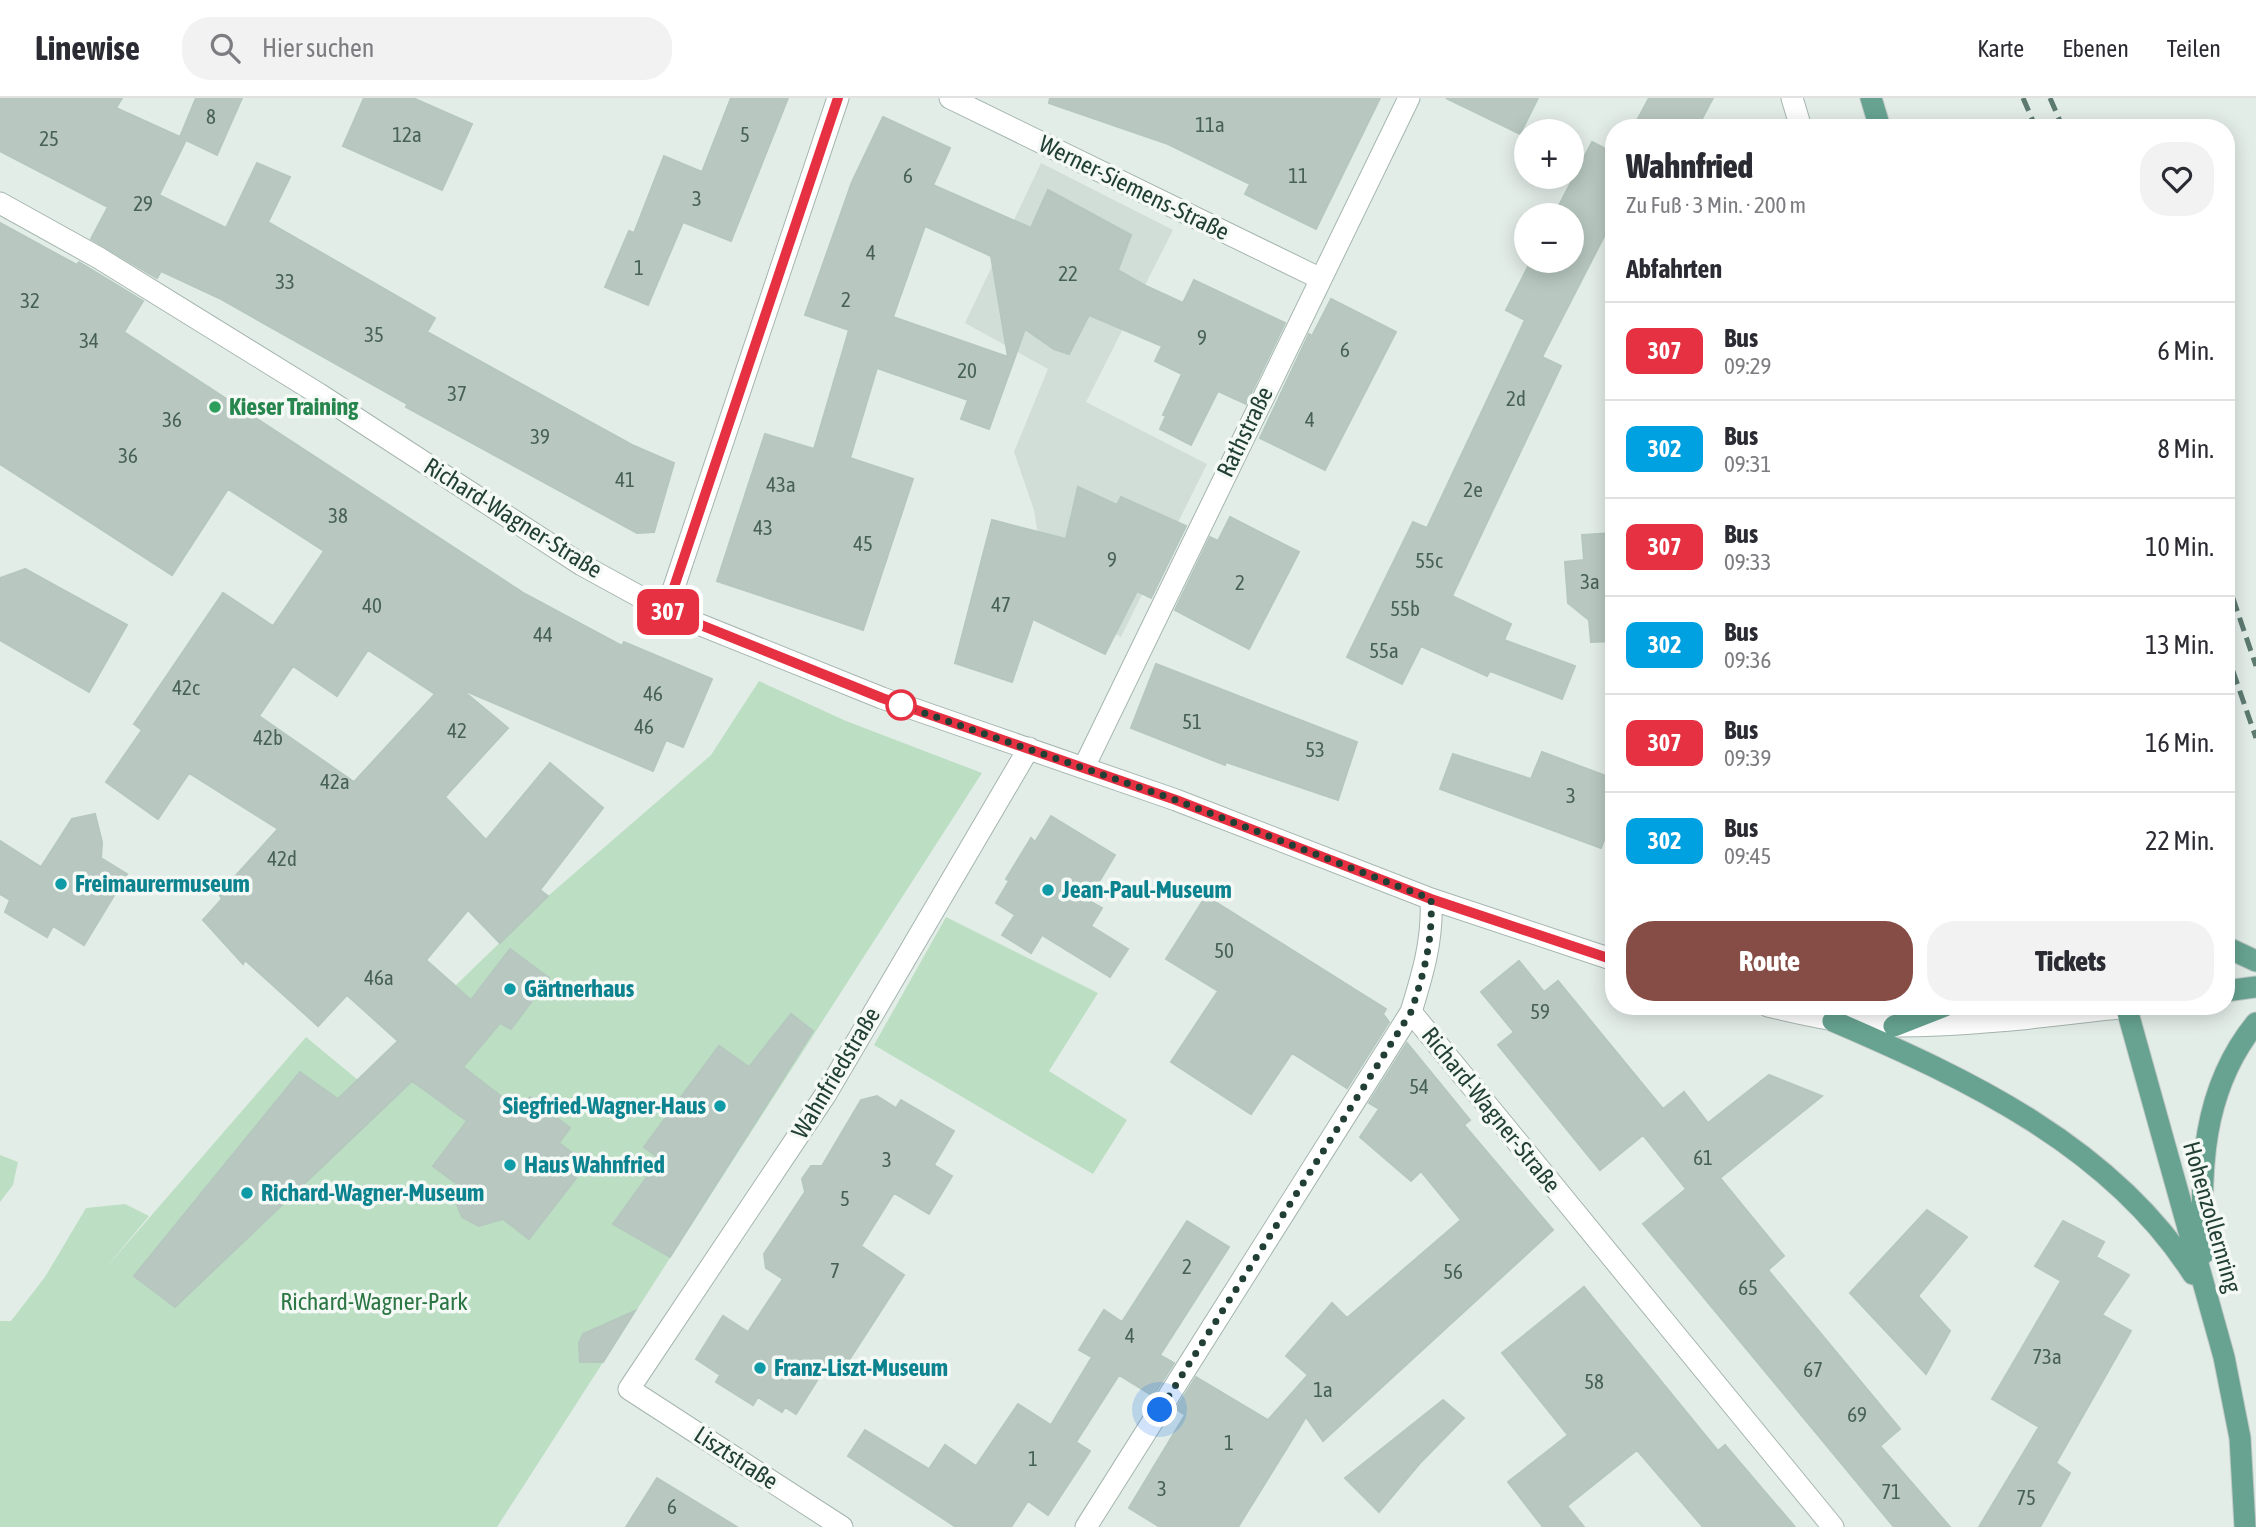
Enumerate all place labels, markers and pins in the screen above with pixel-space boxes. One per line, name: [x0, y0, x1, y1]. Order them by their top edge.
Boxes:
place label: Kieser Training: [229, 393, 359, 420]
marker: Kieser Training: [207, 399, 223, 415]
unlabelled marker: [886, 690, 916, 720]
place label: Freimaurermuseum: [75, 870, 250, 897]
marker: Freimaurermuseum: [53, 876, 69, 892]
place label: Jean-Paul-Museum: [1061, 876, 1232, 903]
marker: Jean-Paul-Museum: [1040, 882, 1056, 898]
place label: Gärtnerhaus: [524, 975, 635, 1002]
marker: Gärtnerhaus: [502, 981, 518, 997]
place label: Siegfried-Wagner-Haus: [503, 1092, 707, 1119]
marker: Siegfried-Wagner-Haus: [712, 1098, 728, 1114]
place label: Haus Wahnfried: [524, 1151, 665, 1178]
marker: Haus Wahnfried: [502, 1157, 518, 1173]
place label: Richard-Wagner-Museum: [261, 1179, 484, 1206]
marker: Richard-Wagner-Museum: [239, 1185, 255, 1201]
place label: Franz-Liszt-Museum: [774, 1354, 948, 1381]
marker: Franz-Liszt-Museum: [752, 1360, 768, 1376]

